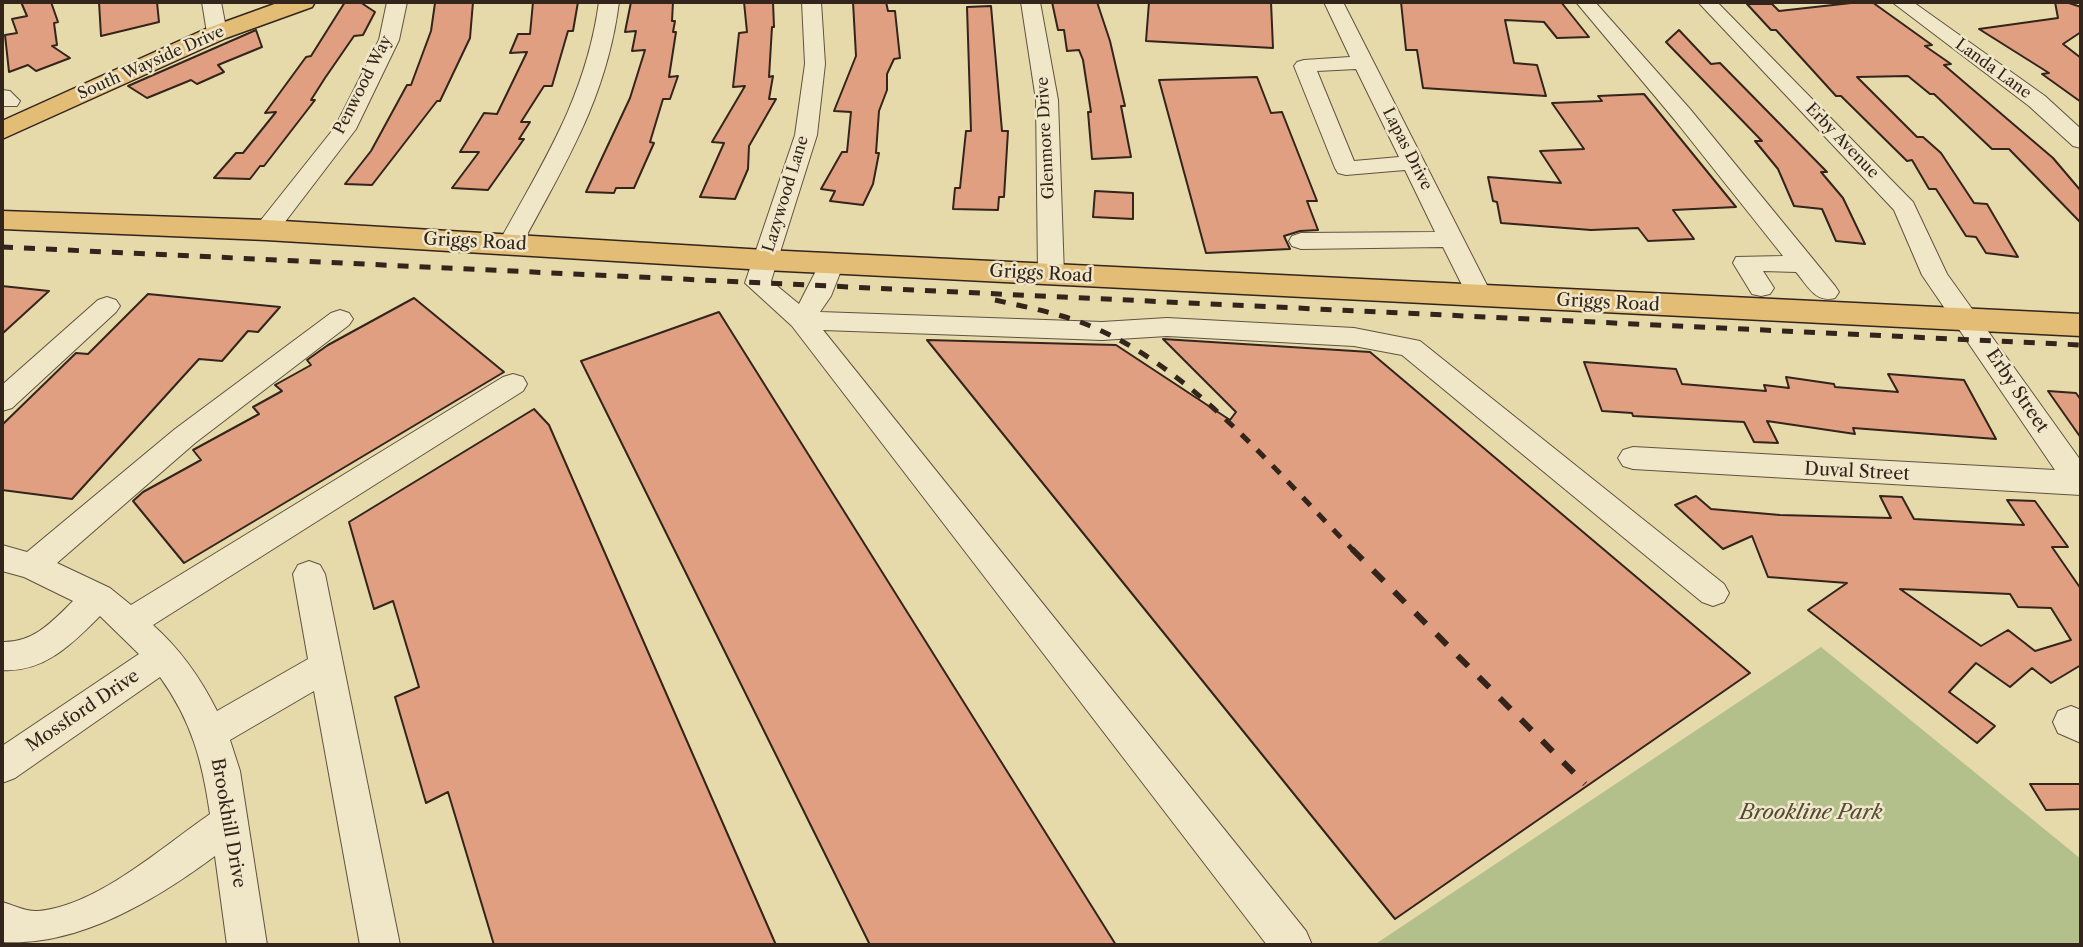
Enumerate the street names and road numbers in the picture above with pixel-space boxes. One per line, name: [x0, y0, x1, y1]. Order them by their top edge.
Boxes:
street label: South Wayside Drive: [75, 22, 227, 104]
street label: Penwood Way: [330, 32, 396, 138]
street label: Landa Lane: [1951, 35, 2035, 103]
street label: Glenmore Drive: [1033, 76, 1059, 200]
street label: Erby Avenue: [1801, 99, 1883, 183]
street label: Lapas Drive: [1378, 105, 1436, 193]
street label: Lazywood Lane: [759, 134, 813, 254]
street label: Griggs Road: [423, 229, 527, 255]
street label: Griggs Road: [989, 261, 1093, 287]
street label: Griggs Road: [1556, 290, 1660, 316]
street label: Erby Street: [1981, 345, 2053, 437]
street label: Duval Street: [1804, 458, 1910, 486]
street label: Mossford Drive: [22, 665, 144, 757]
street label: Brookhill Drive: [206, 756, 250, 890]

